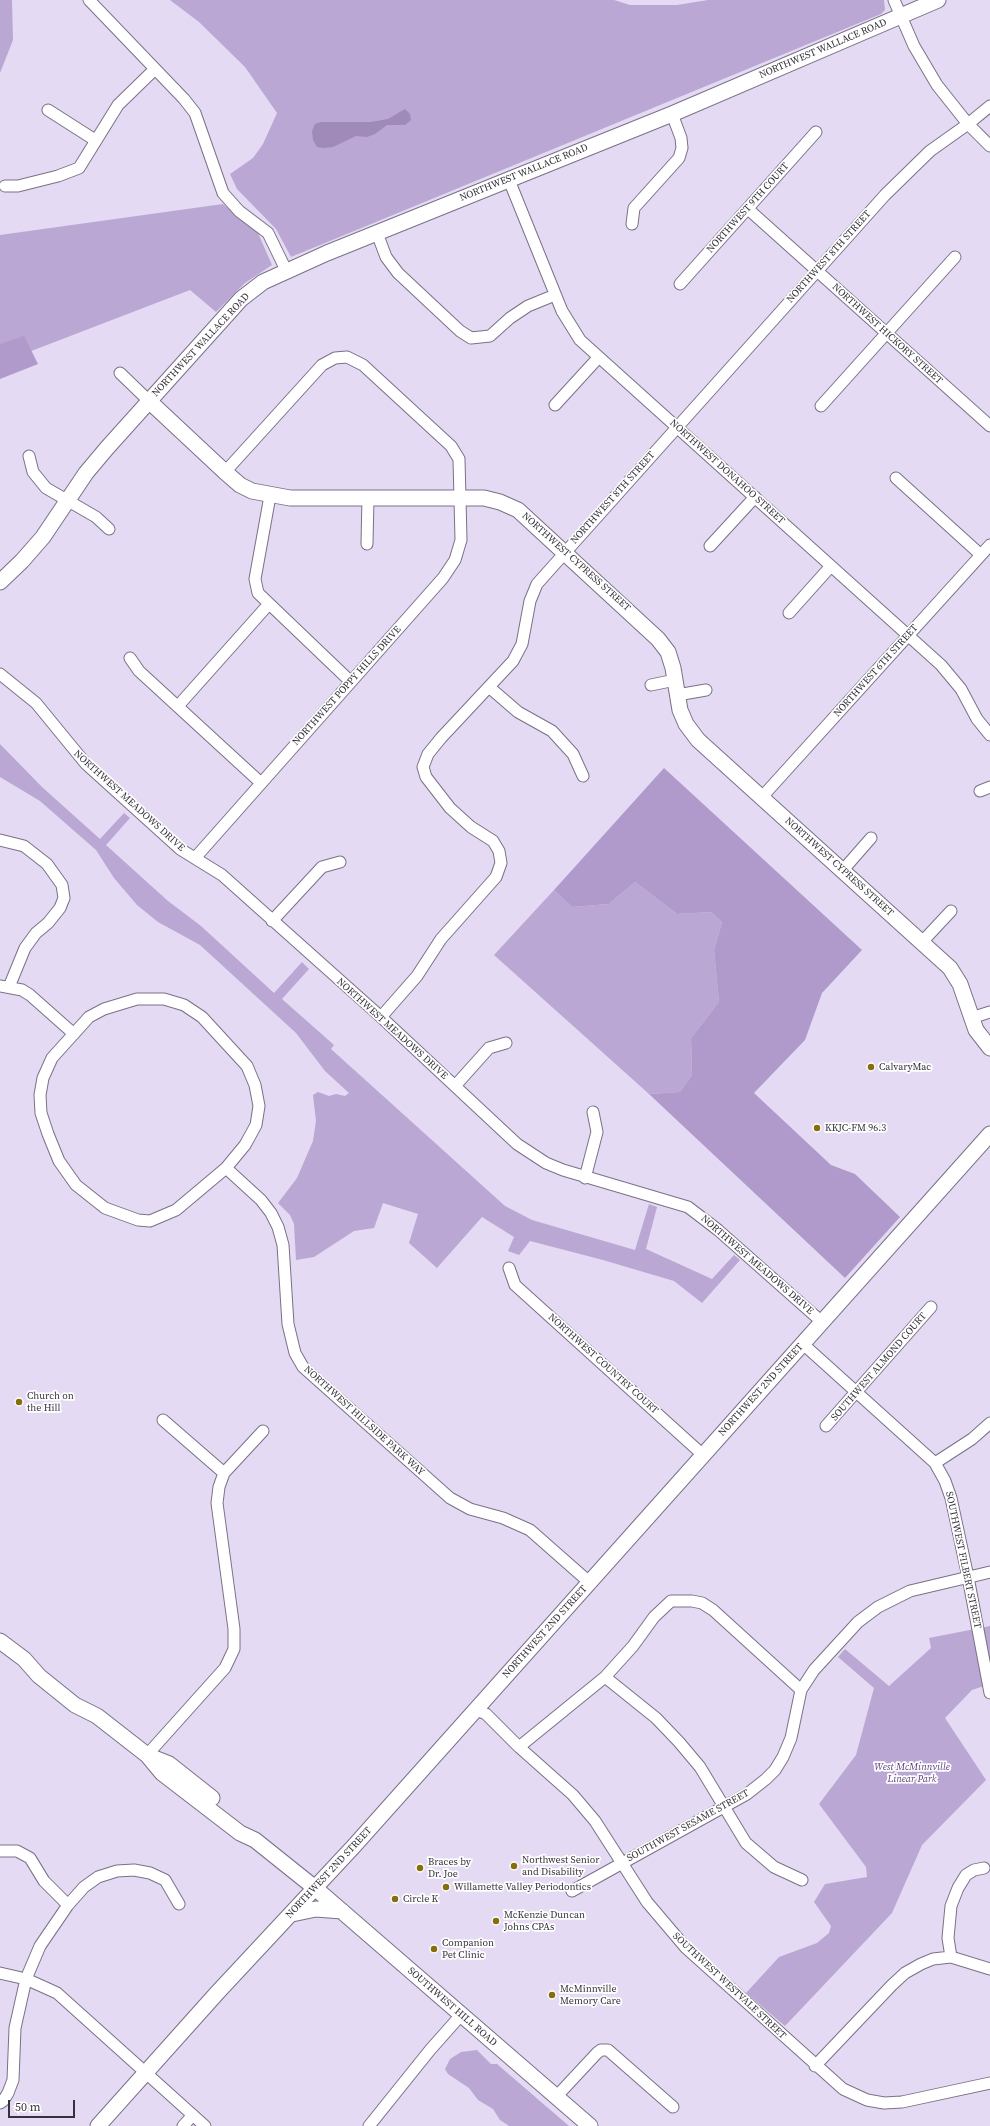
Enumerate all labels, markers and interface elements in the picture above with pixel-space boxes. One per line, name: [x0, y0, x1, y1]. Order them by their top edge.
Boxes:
street label: NORTHWEST WALLACE ROAD: [757, 17, 889, 81]
street label: NORTHWEST WALLACE ROAD: [458, 142, 590, 204]
street label: NORTHWEST 9TH COURT: [704, 161, 792, 255]
street label: NORTHWEST 8TH STREET: [784, 208, 874, 306]
street label: NORTHWEST HICKORY STREET: [829, 281, 945, 387]
street label: NORTHWEST WALLACE ROAD: [150, 291, 252, 399]
street label: NORTHWEST DONAHOO STREET: [667, 417, 787, 527]
street label: NORTHWEST 8TH STREET: [568, 449, 658, 547]
street label: NORTHWEST CYPRESS STREET: [519, 510, 633, 614]
street label: NORTHWEST 6TH STREET: [831, 622, 921, 720]
street label: NORTHWEST POPPY HILLS DRIVE: [290, 624, 404, 748]
street label: NORTHWEST MEADOWS DRIVE: [71, 748, 187, 854]
street label: NORTHWEST CYPRESS STREET: [782, 815, 896, 919]
street label: NORTHWEST MEADOWS DRIVE: [334, 976, 450, 1082]
place label: CalvaryMac: [879, 1061, 931, 1073]
marker: CalvaryMac: [866, 1062, 876, 1072]
place label: KKJC-FM 96.3: [825, 1122, 886, 1134]
marker: KKJC-FM 96.3: [812, 1123, 822, 1133]
street label: NORTHWEST MEADOWS DRIVE: [698, 1213, 816, 1317]
street label: SOUTHWEST ALMOND COURT: [829, 1310, 929, 1424]
street label: NORTHWEST COUNTRY COURT: [545, 1311, 661, 1417]
street label: NORTHWEST 2ND STREET: [716, 1341, 806, 1439]
street label: NORTHWEST HILLSIDE PARK WAY: [301, 1364, 427, 1478]
place label: Church on the Hill: [27, 1390, 74, 1414]
marker: Church on the Hill: [14, 1397, 24, 1407]
street label: SOUTHWEST FILBERT STREET: [943, 1490, 983, 1630]
street label: NORTHWEST 2ND STREET: [500, 1583, 590, 1681]
park label: West McMinnville Linear Park: [874, 1761, 950, 1784]
street label: SOUTHWEST SESAME STREET: [625, 1787, 751, 1865]
street label: NORTHWEST 2ND STREET: [284, 1825, 374, 1921]
place label: Northwest Senior and Disability: [522, 1854, 600, 1878]
place label: Braces by Dr. Joe: [428, 1856, 471, 1880]
marker: Northwest Senior and Disability: [509, 1861, 519, 1871]
marker: Braces by Dr. Joe: [415, 1863, 425, 1873]
place label: Willamette Valley Periodontics: [454, 1881, 591, 1893]
marker: Willamette Valley Periodontics: [441, 1882, 451, 1892]
place label: Circle K: [403, 1893, 438, 1905]
marker: Circle K: [390, 1894, 400, 1904]
place label: McKenzie Duncan Johns CPAs: [504, 1909, 585, 1932]
marker: McKenzie Duncan Johns CPAs: [491, 1916, 501, 1926]
street label: SOUTHWEST WESTVALE STREET: [670, 1930, 788, 2042]
place label: Companion Pet Clinic: [442, 1937, 494, 1960]
marker: Companion Pet Clinic: [429, 1944, 439, 1954]
street label: SOUTHWEST HILL ROAD: [405, 1965, 499, 2049]
place label: McMinnville Memory Care: [560, 1983, 621, 2006]
marker: McMinnville Memory Care: [547, 1990, 557, 2000]
scale bar: [10, 2092, 77, 2118]
text: 50 m: [15, 2099, 41, 2115]

